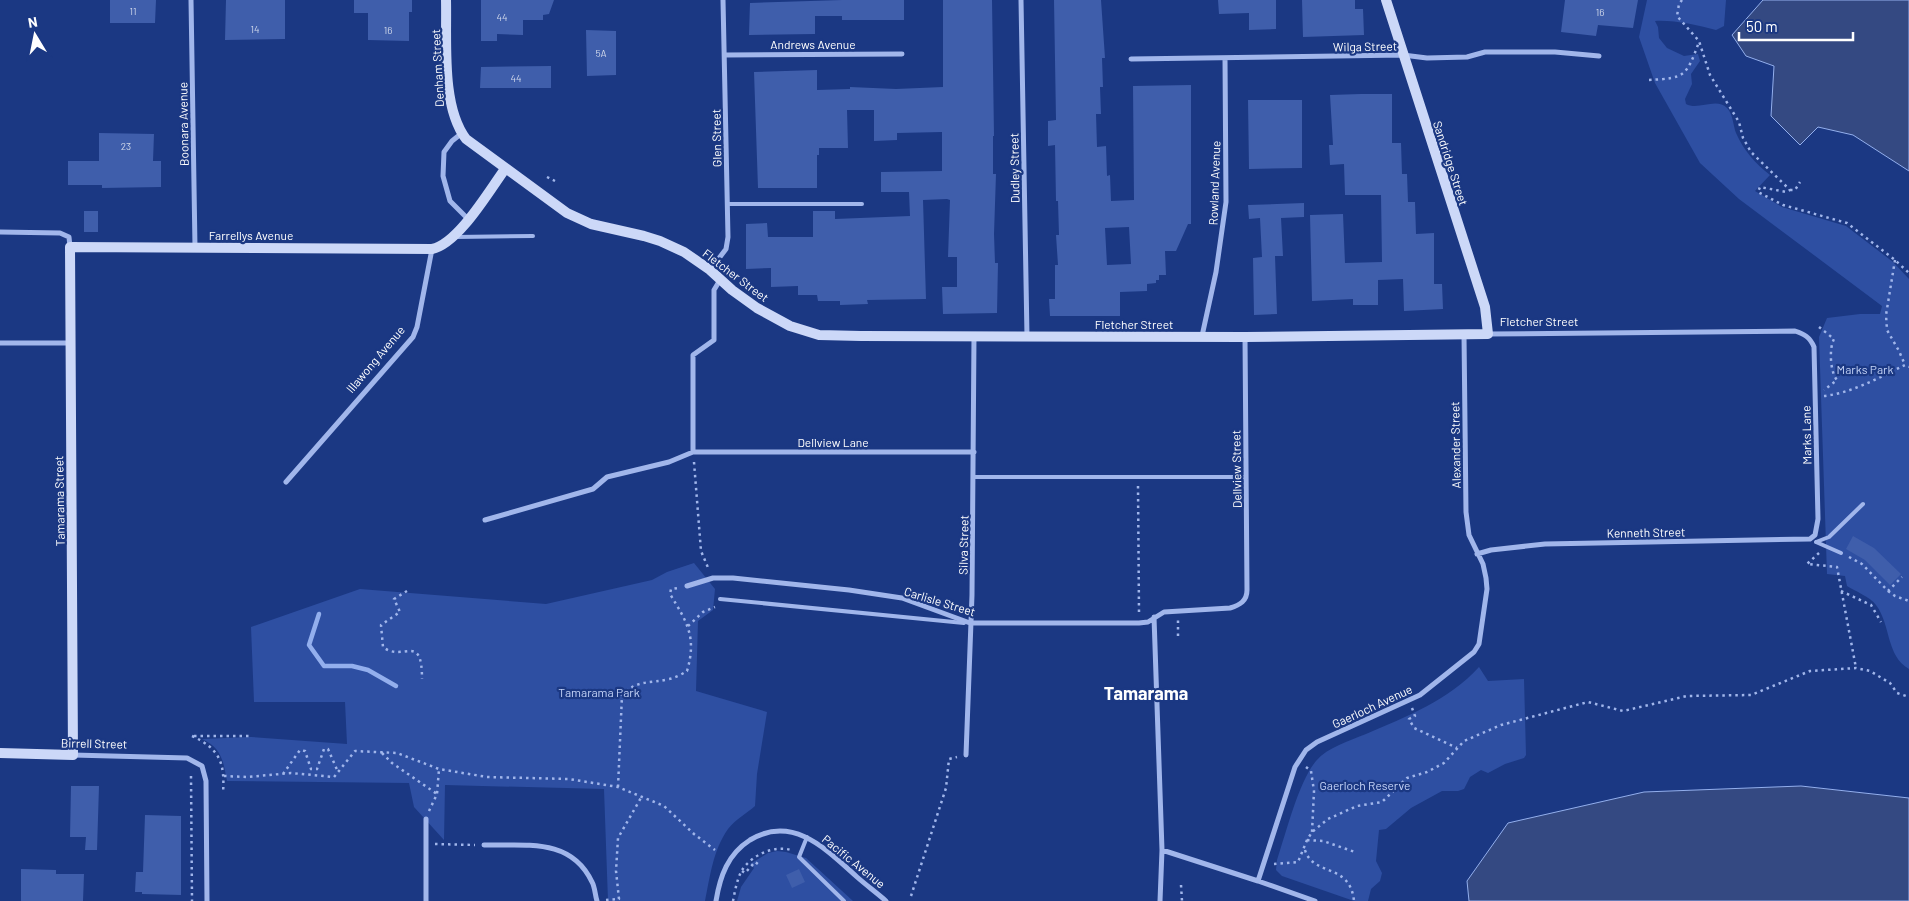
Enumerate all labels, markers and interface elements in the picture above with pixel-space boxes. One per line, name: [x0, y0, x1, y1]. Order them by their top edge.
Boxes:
house number: 11: [129, 5, 137, 17]
house number: 16: [1596, 6, 1604, 18]
north arrow: [10, 10, 60, 60]
scale bar: [1739, 10, 1853, 42]
house number: 44: [496, 11, 508, 23]
text: N: [27, 13, 39, 31]
text: 50 m: [1746, 17, 1778, 35]
house number: 14: [250, 23, 260, 35]
house number: 16: [384, 24, 392, 36]
street label: Denham Street: [428, 29, 446, 107]
street label: Andrews Avenue: [770, 37, 856, 51]
street label: Wilga Street: [1333, 38, 1397, 54]
house number: 5A: [595, 47, 607, 59]
house number: 44: [510, 72, 522, 84]
street label: Boonara Avenue: [175, 82, 191, 166]
street label: Glen Street: [708, 109, 724, 167]
street label: Sandridge Street: [1431, 119, 1471, 207]
street label: Dudley Street: [1006, 133, 1022, 203]
house number: 23: [121, 140, 131, 152]
street label: Rowland Avenue: [1206, 140, 1222, 226]
street label: Farrellys Avenue: [209, 228, 293, 242]
street label: Fletcher Street: [700, 246, 772, 304]
street label: Fletcher Street: [1500, 314, 1578, 328]
street label: Fletcher Street: [1095, 317, 1173, 331]
street label: Illawong Avenue: [343, 323, 407, 395]
park label: Marks Park: [1837, 362, 1893, 376]
street label: Alexander Street: [1447, 401, 1463, 489]
street label: Marks Lane: [1798, 405, 1814, 465]
street label: Dellview Street: [1228, 430, 1244, 508]
street label: Dellview Lane: [797, 435, 869, 449]
street label: Tamarama Street: [51, 456, 67, 546]
street label: Silva Street: [955, 515, 971, 575]
street label: Kenneth Street: [1607, 524, 1685, 540]
street label: Carlisle Street: [903, 584, 977, 618]
street label: Gaerloch Avenue: [1330, 681, 1414, 731]
district label: Tamarama: [1104, 682, 1188, 704]
park label: Tamarama Park: [558, 685, 640, 699]
street label: Birrell Street: [61, 735, 127, 751]
park label: Gaerloch Reserve: [1320, 778, 1410, 792]
street label: Pacific Avenue: [820, 831, 888, 891]

